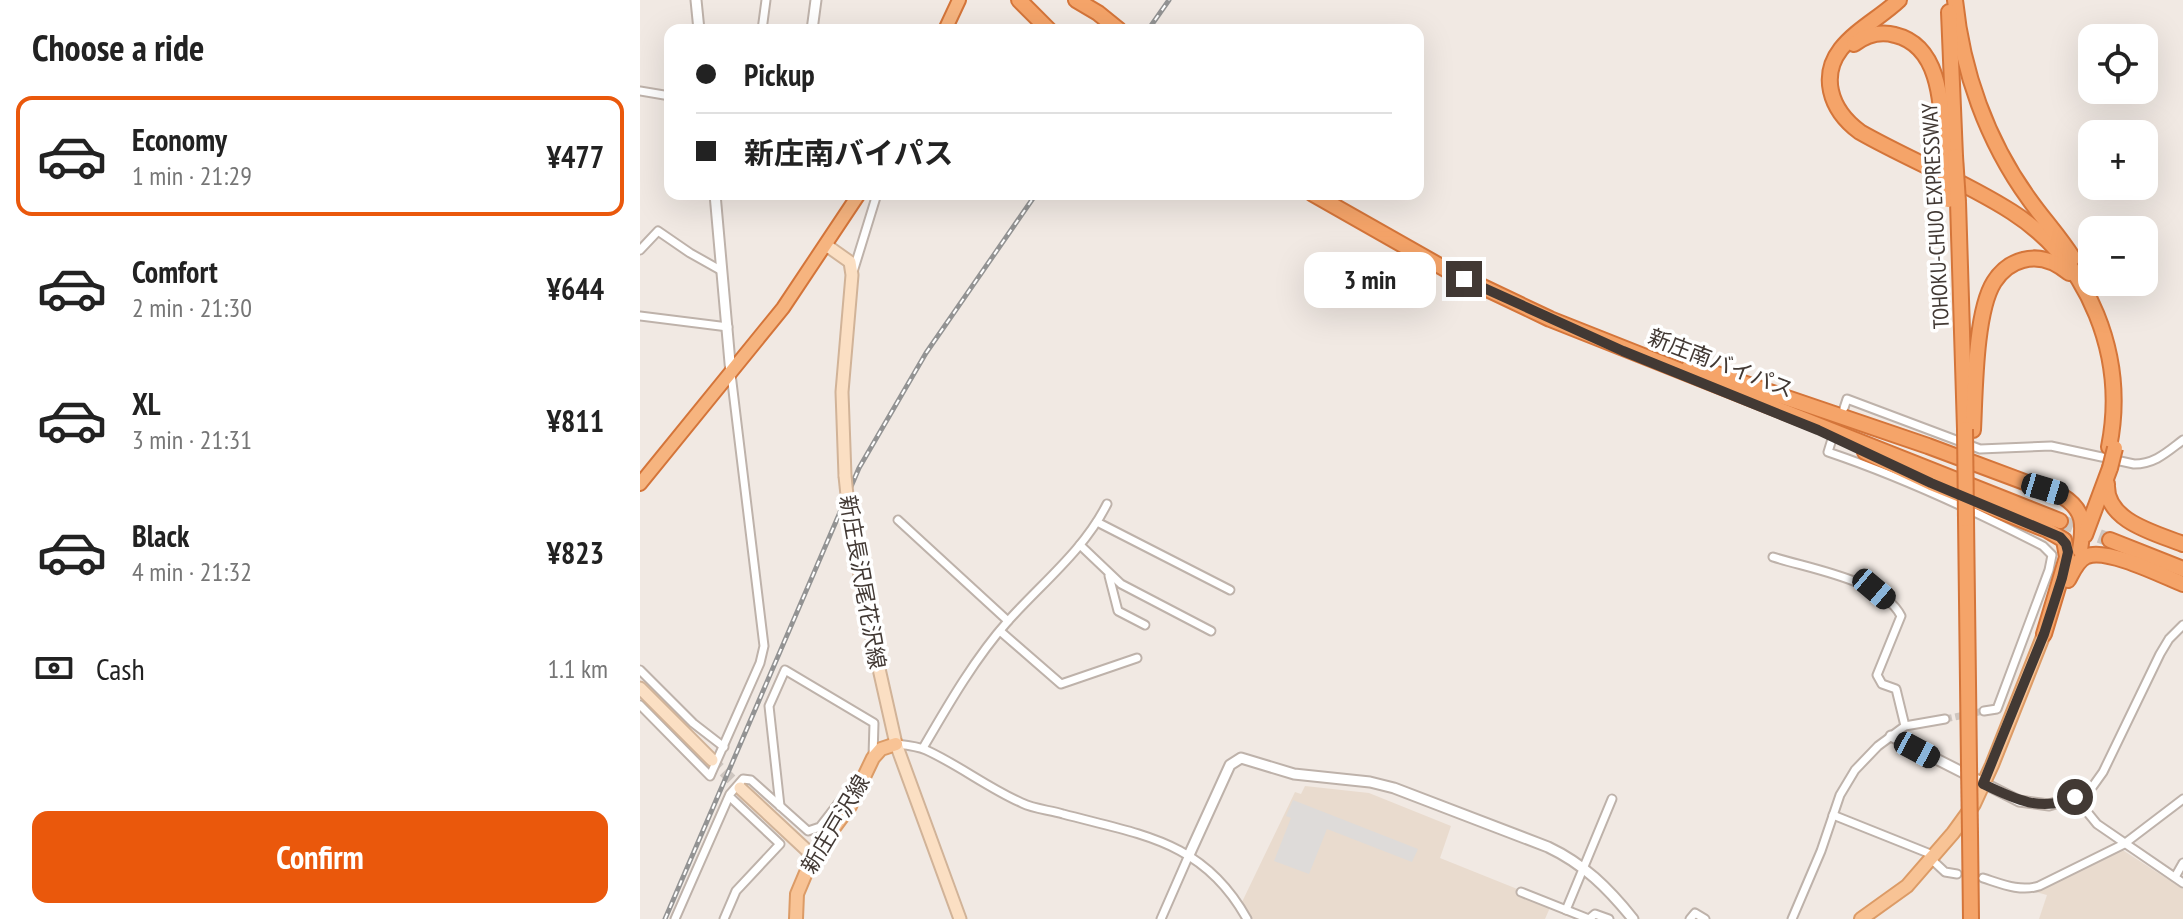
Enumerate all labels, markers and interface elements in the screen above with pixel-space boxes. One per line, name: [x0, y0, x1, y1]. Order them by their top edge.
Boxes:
text: Choose a ride: [32, 24, 204, 71]
map controls: [2078, 24, 2158, 296]
button: locate: [2078, 24, 2158, 104]
text: Pickup: [744, 55, 815, 94]
street label: TOHOKU-CHUO EXPRESSWAY: [1915, 102, 1955, 330]
icon: car: [36, 120, 108, 192]
text: Economy: [132, 120, 227, 159]
button: +: [2078, 120, 2158, 200]
text: 新庄南バイパス: [744, 133, 953, 172]
text: ¥477: [547, 137, 604, 176]
text: 1 min · 21:29: [132, 159, 252, 192]
button: −: [2078, 216, 2158, 296]
callout: 3 min: [1304, 251, 1436, 307]
icon: car: [36, 252, 108, 324]
text: Comfort: [132, 252, 218, 291]
route end: [1446, 261, 1482, 297]
text: 3 min: [1344, 263, 1396, 296]
text: ¥644: [547, 269, 604, 308]
text: 2 min · 21:30: [132, 291, 252, 324]
street label: 新庄南バイパス: [1644, 322, 1798, 404]
icon: car: [36, 384, 108, 456]
text: XL: [132, 384, 161, 423]
text: ¥811: [547, 401, 604, 440]
text: 3 min · 21:31: [132, 423, 252, 456]
car: [2019, 471, 2071, 507]
street label: 新庄長沢尾花沢線: [834, 493, 892, 671]
icon: car: [36, 516, 108, 588]
text: Black: [132, 516, 189, 555]
text: ¥823: [547, 533, 604, 572]
text: 4 min · 21:32: [132, 555, 252, 588]
car: [1848, 564, 1900, 614]
icon: cash: [32, 646, 76, 690]
text: Cash: [96, 649, 145, 688]
text: 1.1 km: [547, 652, 608, 685]
car: [1890, 728, 1944, 772]
street label: 新庄戸沢線: [795, 770, 875, 878]
route start: [2057, 779, 2093, 815]
button: Confirm: [32, 811, 608, 903]

